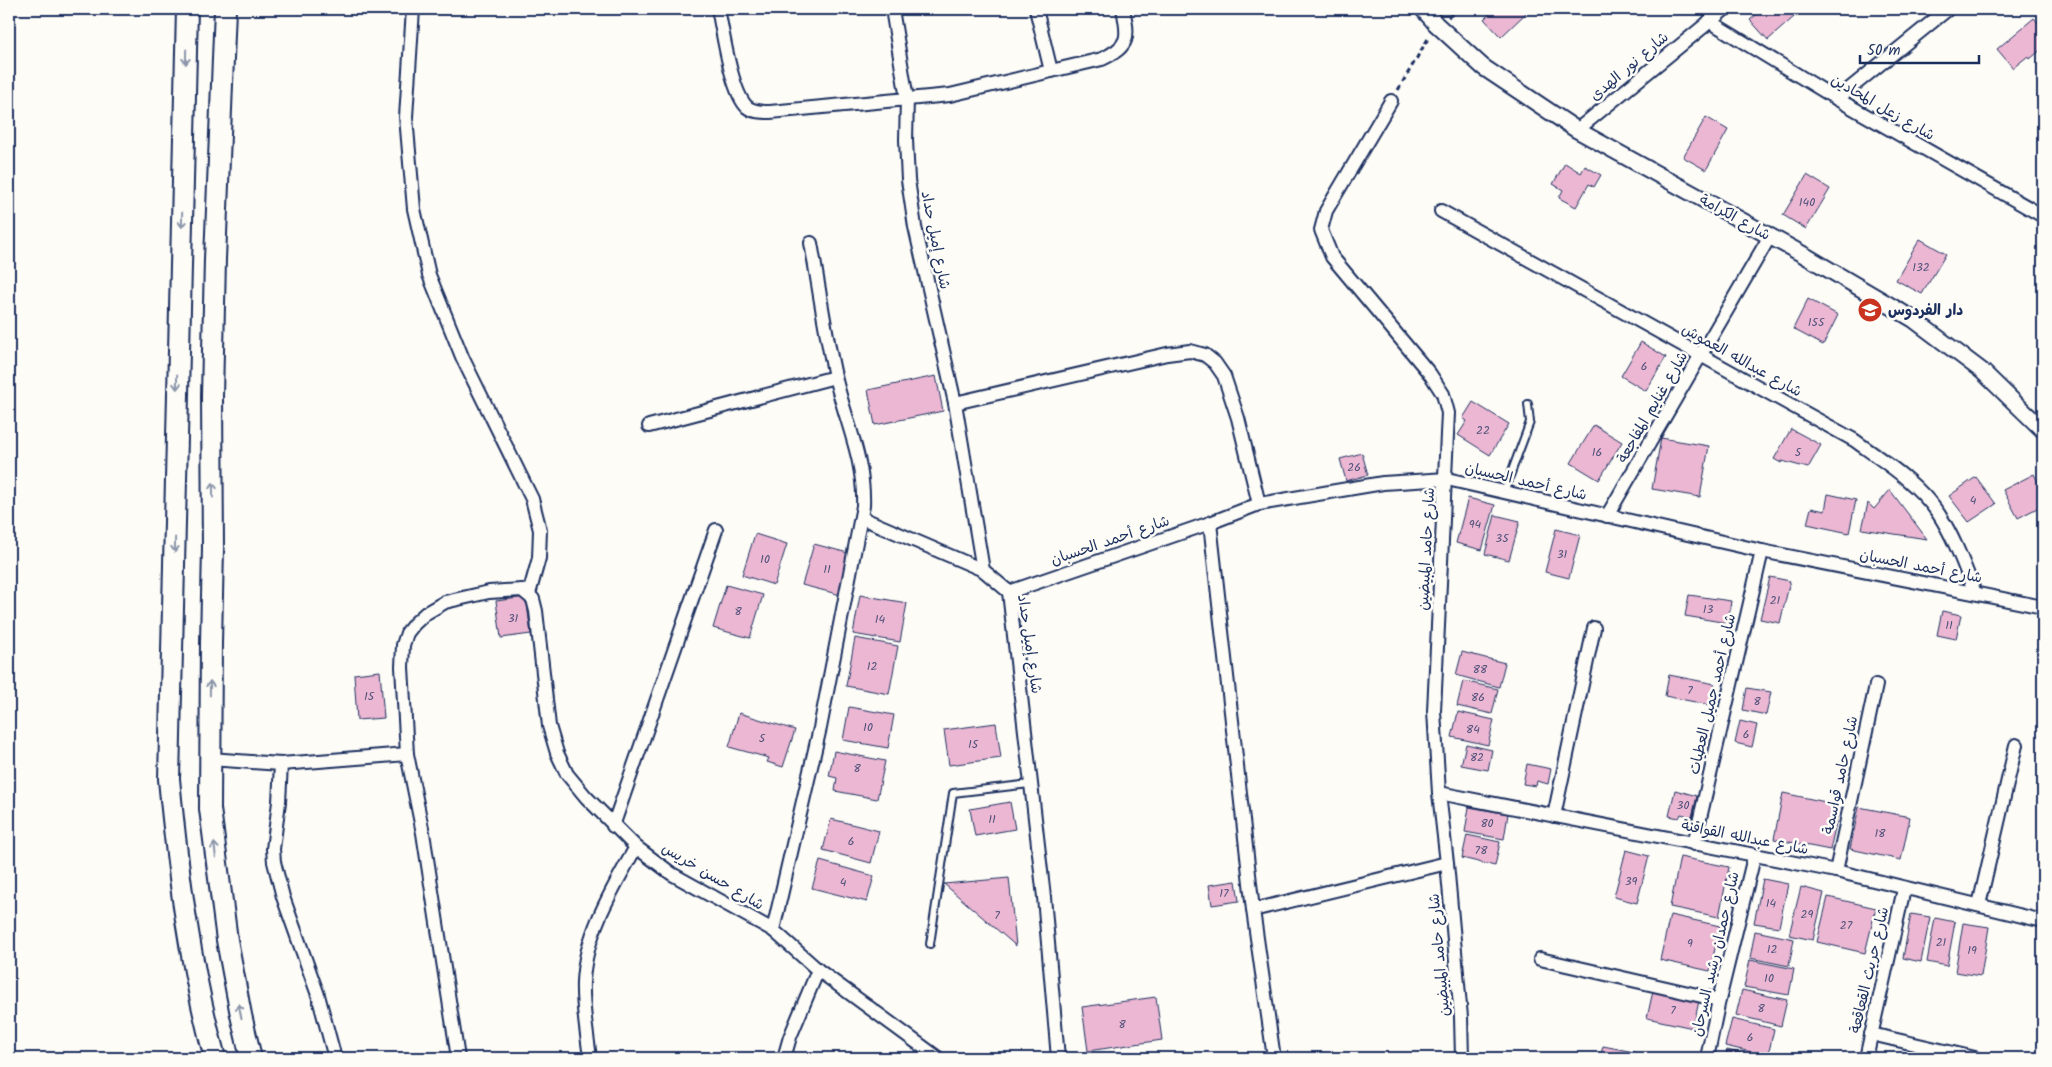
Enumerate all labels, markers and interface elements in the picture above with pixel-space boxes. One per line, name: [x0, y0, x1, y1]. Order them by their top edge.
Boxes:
street label: شارع نور الهدى: [1585, 26, 1675, 107]
scale bar: [1860, 32, 1978, 64]
text: 50 m: [1867, 39, 1901, 63]
one-way arrow: [181, 49, 191, 65]
street label: شارع زعل المحادين: [1826, 68, 1939, 147]
street label: شارع الكرامة: [1694, 188, 1775, 247]
street label: شارع إميل حداد: [914, 189, 956, 291]
house number: 140: [1799, 193, 1815, 212]
one-way arrow: [178, 212, 187, 228]
house number: 132: [1912, 258, 1930, 277]
school or university icon: دار الفردوس: [1857, 297, 1883, 323]
place label: دار الفردوس: [1888, 299, 1963, 323]
house number: 155: [1808, 313, 1826, 332]
street label: شارع عبدالله العموش: [1677, 318, 1806, 404]
street label: شارع غنايم المفاجعة: [1611, 347, 1695, 468]
house number: 6: [1641, 357, 1647, 376]
one-way arrow: [173, 374, 182, 390]
house number: 22: [1476, 421, 1490, 440]
house number: 16: [1592, 443, 1602, 462]
house number: 5: [1795, 443, 1803, 462]
street label: شارع أحمد الحسبان: [1462, 456, 1589, 508]
house number: 26: [1347, 458, 1361, 477]
one-way arrow: [208, 483, 218, 499]
street label: شارع حامد المبيضين: [1412, 487, 1442, 611]
house number: 4: [1970, 491, 1977, 510]
street label: شارع أحمد الحسبان: [1048, 509, 1173, 573]
house number: 94: [1469, 515, 1482, 534]
house number: 35: [1495, 529, 1510, 548]
one-way arrow: [170, 537, 179, 553]
street label: شارع أحمد الحسبان: [1857, 543, 1984, 591]
house number: 31: [1557, 545, 1568, 564]
house number: 10: [760, 550, 770, 569]
house number: 11: [823, 560, 831, 579]
house number: 21: [1770, 591, 1781, 610]
street label: شارع إميل حداد: [1010, 593, 1048, 695]
house number: 13: [1703, 600, 1713, 619]
house number: 8: [734, 602, 742, 621]
house number: 31: [508, 609, 519, 628]
house number: 14: [875, 610, 886, 629]
street label: شارع أحمد جميل العطيات: [1683, 611, 1743, 777]
house number: 11: [1945, 616, 1953, 635]
house number: 12: [867, 657, 877, 676]
house number: 88: [1473, 660, 1488, 679]
one-way arrow: [205, 680, 215, 696]
house number: 7: [1687, 681, 1693, 700]
house number: 15: [364, 687, 376, 706]
house number: 86: [1471, 688, 1485, 707]
house number: 8: [1753, 692, 1761, 711]
street label: شارع حامد قواسمة: [1817, 714, 1865, 837]
house number: 10: [863, 718, 873, 737]
house number: 84: [1466, 720, 1480, 739]
house number: 6: [1743, 725, 1749, 744]
house number: 5: [759, 729, 767, 748]
house number: 15: [968, 735, 980, 754]
house number: 82: [1470, 748, 1484, 767]
house number: 8: [853, 759, 861, 778]
house number: 30: [1677, 796, 1689, 815]
house number: 11: [988, 810, 996, 829]
house number: 80: [1480, 814, 1494, 833]
street label: شارع عبدالله القواقنة: [1679, 814, 1810, 862]
house number: 18: [1875, 824, 1886, 843]
house number: 6: [848, 832, 854, 851]
street label: شارع حسن خريس: [657, 837, 768, 917]
house number: 78: [1475, 841, 1488, 860]
one-way arrow: [210, 842, 220, 858]
street label: شارع حمدان رشيد السرحان: [1685, 869, 1747, 1039]
house number: 39: [1625, 872, 1637, 891]
house number: 4: [840, 873, 847, 892]
house number: 17: [1219, 884, 1229, 903]
street label: شارع حامد المبيضين: [1423, 892, 1457, 1017]
house number: 14: [1766, 894, 1777, 913]
house number: 29: [1801, 905, 1814, 924]
street label: شارع حريث القعاقعة: [1844, 905, 1896, 1036]
house number: 7: [994, 906, 1000, 925]
house number: 27: [1840, 916, 1853, 935]
house number: 21: [1936, 933, 1947, 952]
house number: 9: [1687, 934, 1693, 953]
house number: 12: [1767, 940, 1777, 959]
house number: 19: [1967, 941, 1977, 960]
house number: 10: [1764, 969, 1774, 988]
house number: 8: [1757, 999, 1765, 1018]
house number: 7: [1670, 1001, 1676, 1020]
one-way arrow: [234, 1003, 244, 1019]
house number: 8: [1118, 1015, 1126, 1034]
house number: 6: [1747, 1028, 1753, 1047]

